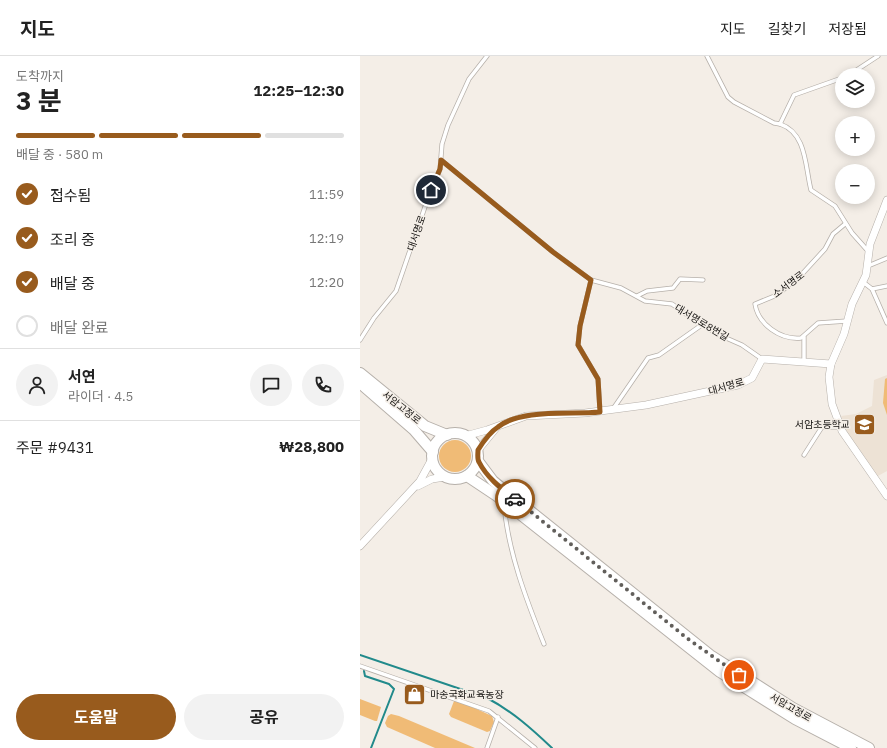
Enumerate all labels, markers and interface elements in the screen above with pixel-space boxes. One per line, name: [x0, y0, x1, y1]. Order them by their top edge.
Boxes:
text: 지도: [20, 17, 55, 41]
text: 지도: [720, 20, 746, 38]
text: 길찾기: [768, 20, 806, 38]
text: 저장됨: [828, 20, 867, 38]
text: 도착까지: [16, 68, 64, 85]
map controls: [835, 68, 875, 204]
button: layers: [835, 68, 875, 108]
text: 12:25–12:30: [253, 81, 344, 100]
text: 3 분: [16, 83, 62, 117]
button: +: [835, 116, 875, 156]
text: 배달 중 · 580 m: [16, 146, 103, 163]
button: −: [835, 164, 875, 204]
pin: [414, 173, 448, 207]
icon: home: [420, 179, 442, 201]
icon: check: [16, 183, 38, 205]
text: 접수됨: [50, 186, 91, 205]
text: 11:59: [309, 186, 344, 203]
street label: 대서명로: [404, 214, 429, 253]
icon: check: [16, 227, 38, 249]
text: 조리 중: [50, 230, 95, 249]
text: 12:19: [309, 230, 344, 247]
street label: 소서명로: [770, 268, 807, 301]
icon: check: [16, 271, 38, 293]
text: 배달 중: [50, 274, 95, 293]
text: 12:20: [309, 274, 344, 291]
street label: 대서명로8번길: [672, 301, 731, 344]
text: 배달 완료: [50, 318, 109, 337]
button: person: [16, 364, 58, 406]
button: chat: [250, 364, 292, 406]
button: phone: [302, 364, 344, 406]
text: 서연: [68, 367, 96, 386]
street label: 대서명로: [707, 375, 746, 398]
text: 라이더 · 4.5: [68, 388, 133, 405]
street label: 서암고정로: [380, 388, 424, 427]
school or university icon: 서암초등학교: [852, 411, 878, 437]
place label: 서암초등학교: [795, 418, 850, 431]
text: ₩28,800: [279, 437, 344, 456]
text: 주문 #9431: [16, 438, 94, 457]
courier: [495, 479, 535, 519]
icon: car: [504, 488, 526, 510]
pin: [722, 658, 756, 692]
icon: bag: [728, 664, 750, 686]
shop icon: 마송국화교육농장: [402, 681, 428, 707]
place label: 마송국화교육농장: [430, 688, 504, 701]
street label: 서암고정로: [768, 690, 814, 725]
button: 도움말: [16, 694, 176, 740]
button: 공유: [184, 694, 344, 740]

